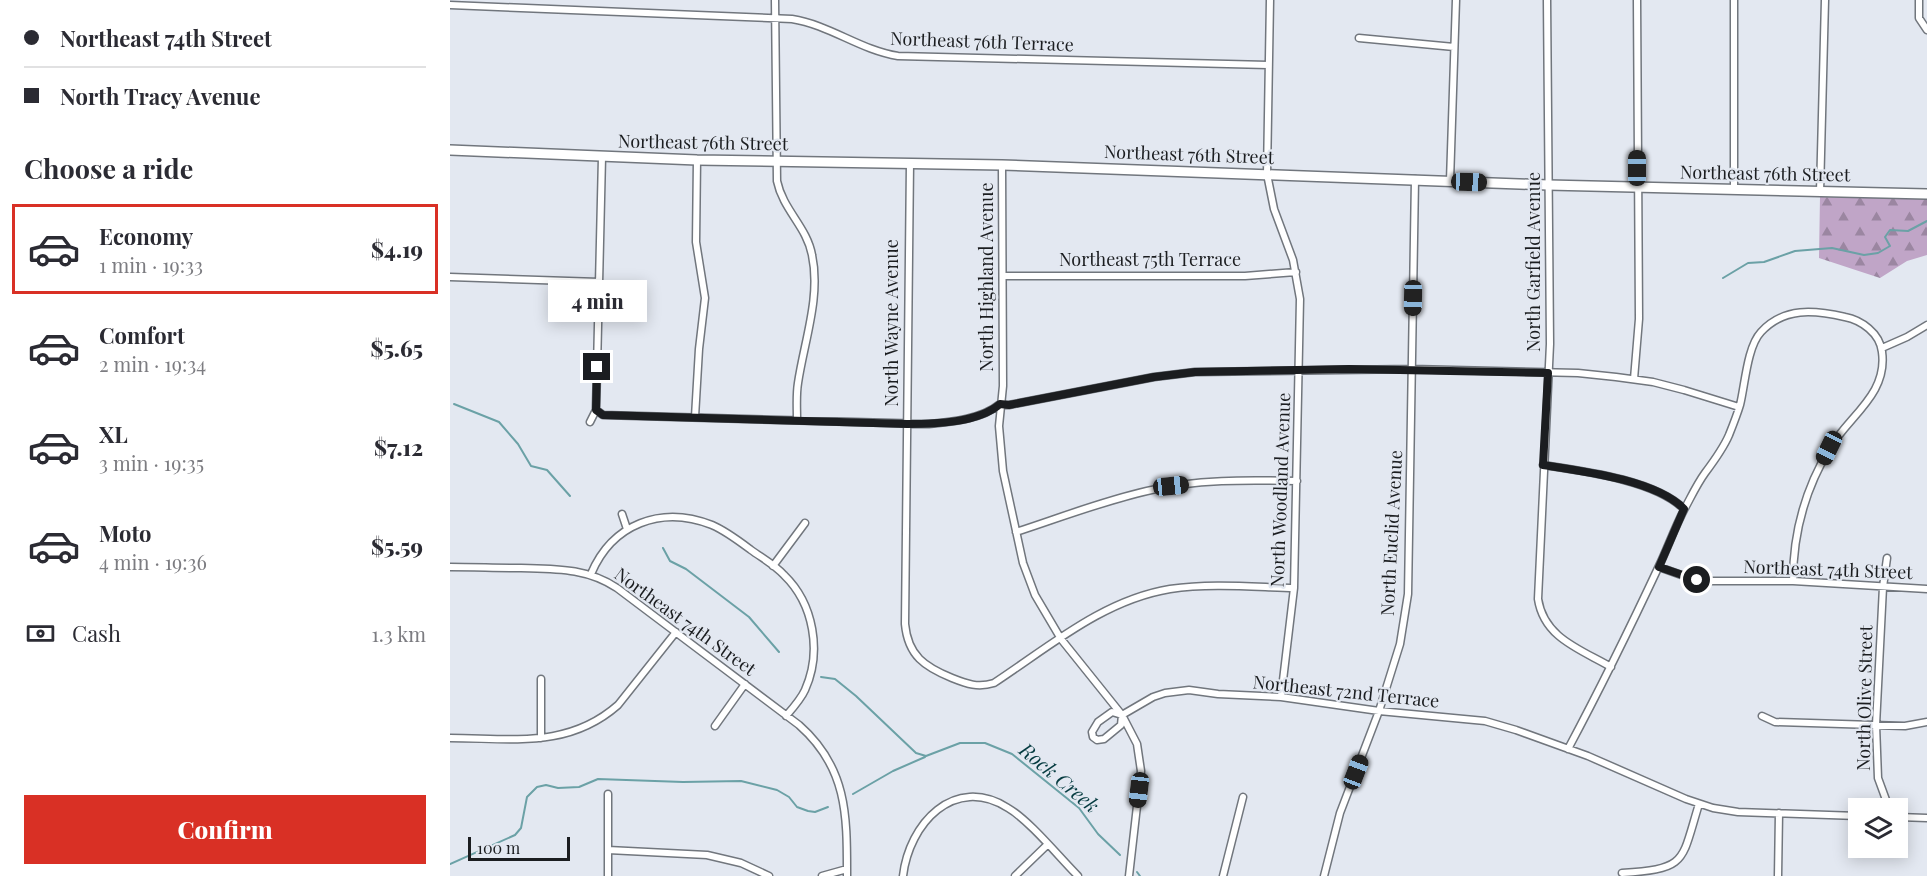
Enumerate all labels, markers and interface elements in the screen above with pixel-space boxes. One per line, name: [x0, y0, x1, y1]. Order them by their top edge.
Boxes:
text: Northeast 74th Street: [60, 23, 272, 53]
street label: Northeast 76th Terrace: [890, 26, 1074, 56]
text: North Tracy Avenue: [60, 81, 261, 111]
street label: Northeast 76th Street: [618, 129, 789, 155]
street label: Northeast 76th Street: [1104, 139, 1275, 169]
text: Choose a ride: [24, 150, 193, 186]
car: [1628, 150, 1646, 186]
street label: Northeast 76th Street: [1680, 160, 1851, 186]
car: [1451, 172, 1487, 192]
street label: North Garfield Avenue: [1521, 172, 1545, 352]
street label: North Highland Avenue: [974, 182, 998, 372]
text: Economy: [99, 221, 193, 251]
icon: car: [27, 222, 81, 276]
text: $4.19: [371, 234, 423, 264]
street label: North Wayne Avenue: [879, 239, 903, 407]
street label: Northeast 75th Terrace: [1059, 247, 1241, 271]
text: 1 min · 19:33: [99, 251, 203, 278]
callout: 4 min: [548, 280, 646, 322]
car: [1404, 280, 1422, 316]
text: 4 min: [571, 287, 624, 314]
text: Comfort: [99, 320, 185, 350]
icon: car: [27, 321, 81, 375]
text: $5.65: [370, 333, 423, 363]
text: 2 min · 19:34: [99, 350, 206, 377]
route end: [583, 353, 610, 380]
street label: North Woodland Avenue: [1265, 392, 1295, 588]
text: XL: [99, 419, 128, 449]
icon: car: [27, 420, 81, 474]
car: [1813, 428, 1845, 468]
text: $7.12: [374, 432, 423, 462]
text: 3 min · 19:35: [99, 449, 204, 476]
street label: North Euclid Avenue: [1375, 449, 1407, 616]
car: [1152, 475, 1190, 497]
text: Moto: [99, 518, 152, 548]
icon: car: [27, 519, 81, 573]
text: $5.59: [371, 531, 423, 561]
text: 4 min · 19:36: [99, 548, 207, 575]
street label: Northeast 74th Street: [1743, 554, 1914, 584]
street label: Northeast 74th Street: [610, 562, 762, 681]
route start: [1683, 566, 1710, 593]
icon: cash: [24, 617, 57, 650]
text: Cash: [72, 618, 121, 648]
text: 1.3 km: [371, 620, 426, 647]
street label: North Olive Street: [1851, 624, 1877, 771]
street label: Northeast 72nd Terrace: [1252, 669, 1441, 713]
water label: Rock Creek: [1014, 735, 1105, 818]
car: [1341, 752, 1371, 792]
car: [1128, 771, 1150, 809]
button: Confirm: [24, 795, 426, 864]
map controls: [1848, 798, 1908, 858]
button: layers: [1848, 798, 1908, 858]
scale bar: [468, 834, 570, 862]
text: 100 m: [477, 837, 520, 858]

